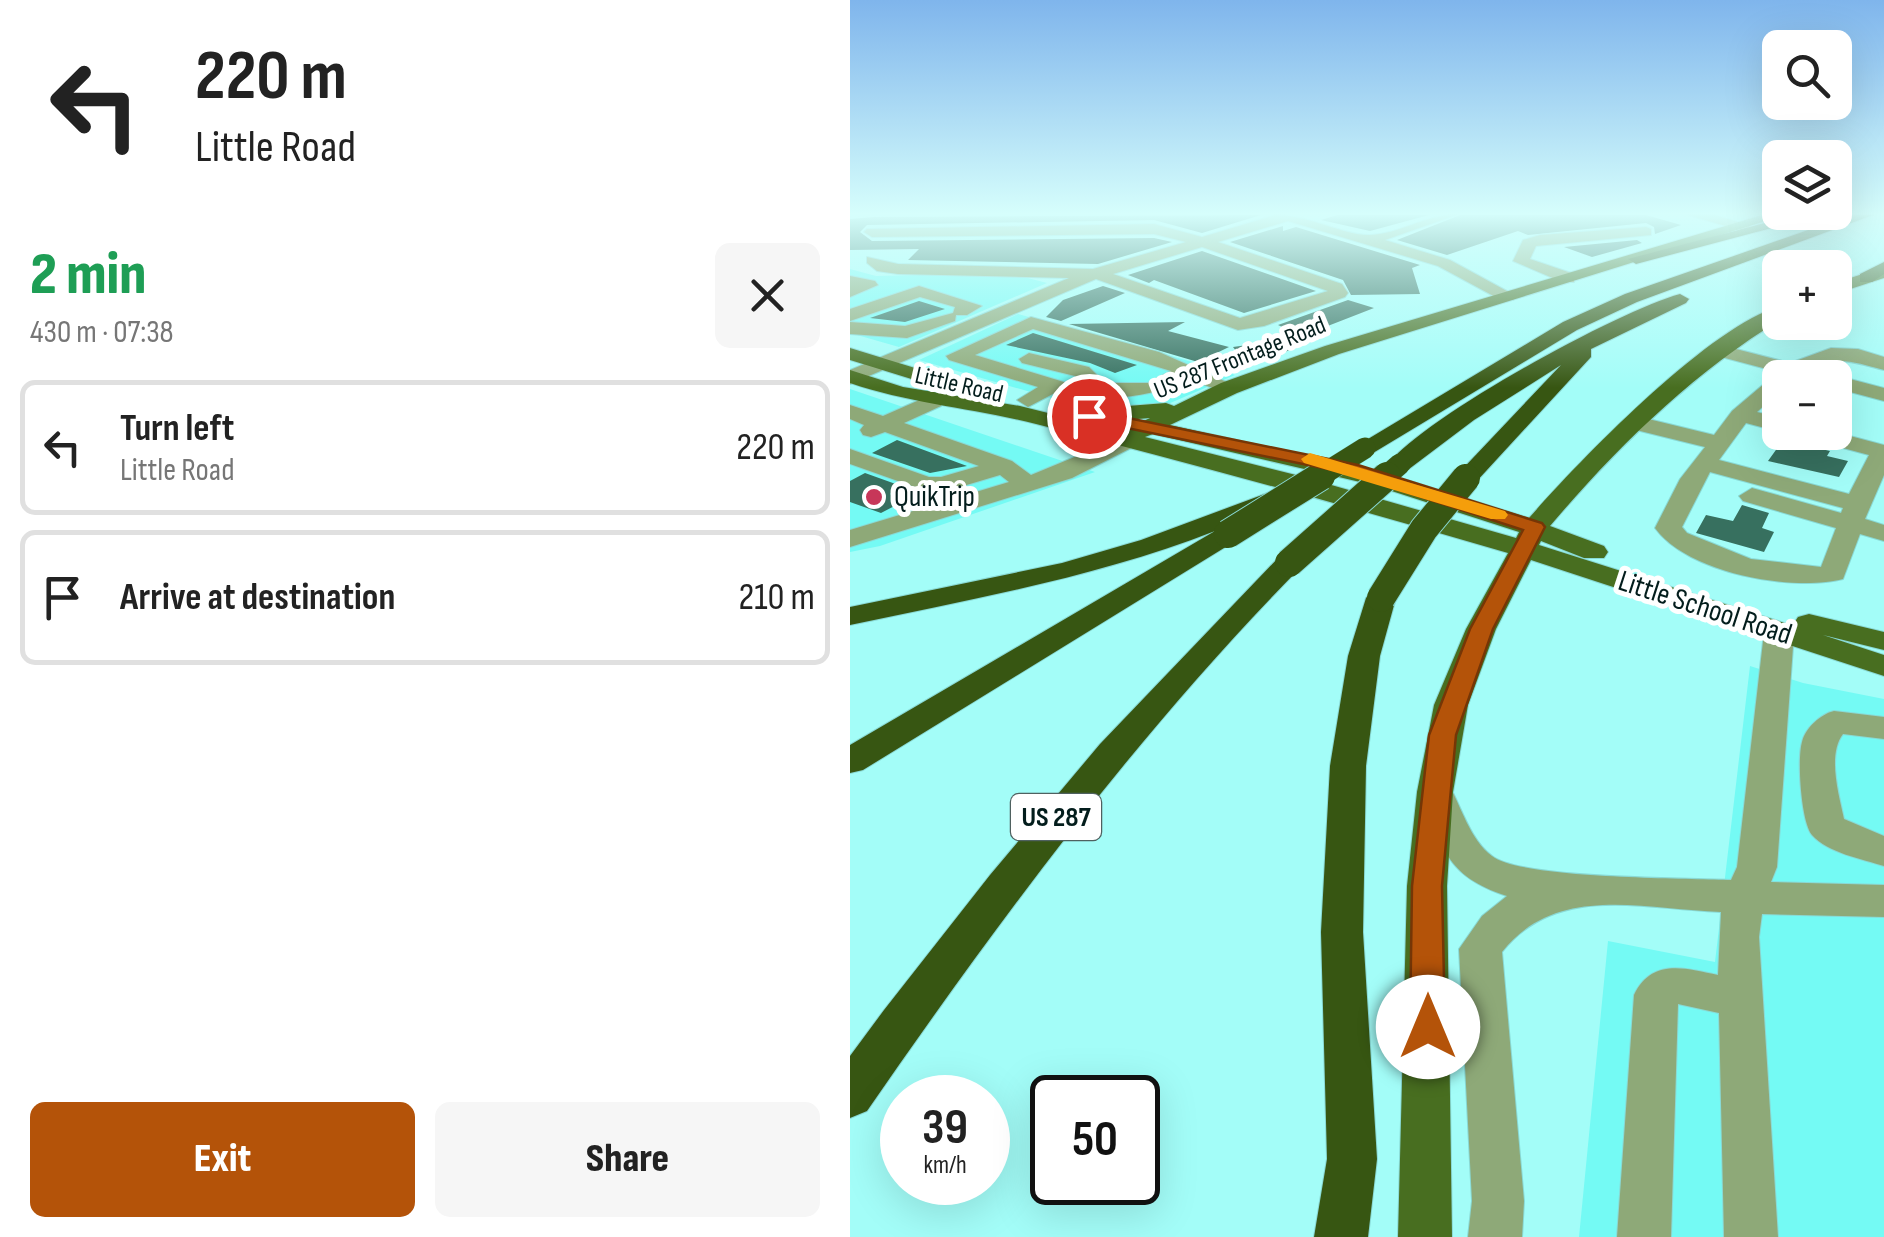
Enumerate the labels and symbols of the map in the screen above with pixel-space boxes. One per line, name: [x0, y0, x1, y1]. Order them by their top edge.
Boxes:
street label: US 287 Frontage Road: [1150, 309, 1330, 407]
street label: Little Road: [912, 360, 1006, 410]
pin: [1047, 374, 1132, 459]
place label: QuikTrip: [894, 479, 975, 515]
marker: QuikTrip: [863, 486, 885, 508]
street label: Little School Road: [1614, 563, 1796, 653]
road number: US 287: [1011, 794, 1101, 840]
position arrow: [1376, 975, 1480, 1079]
speed limit sign: 50: [1030, 1075, 1160, 1205]

